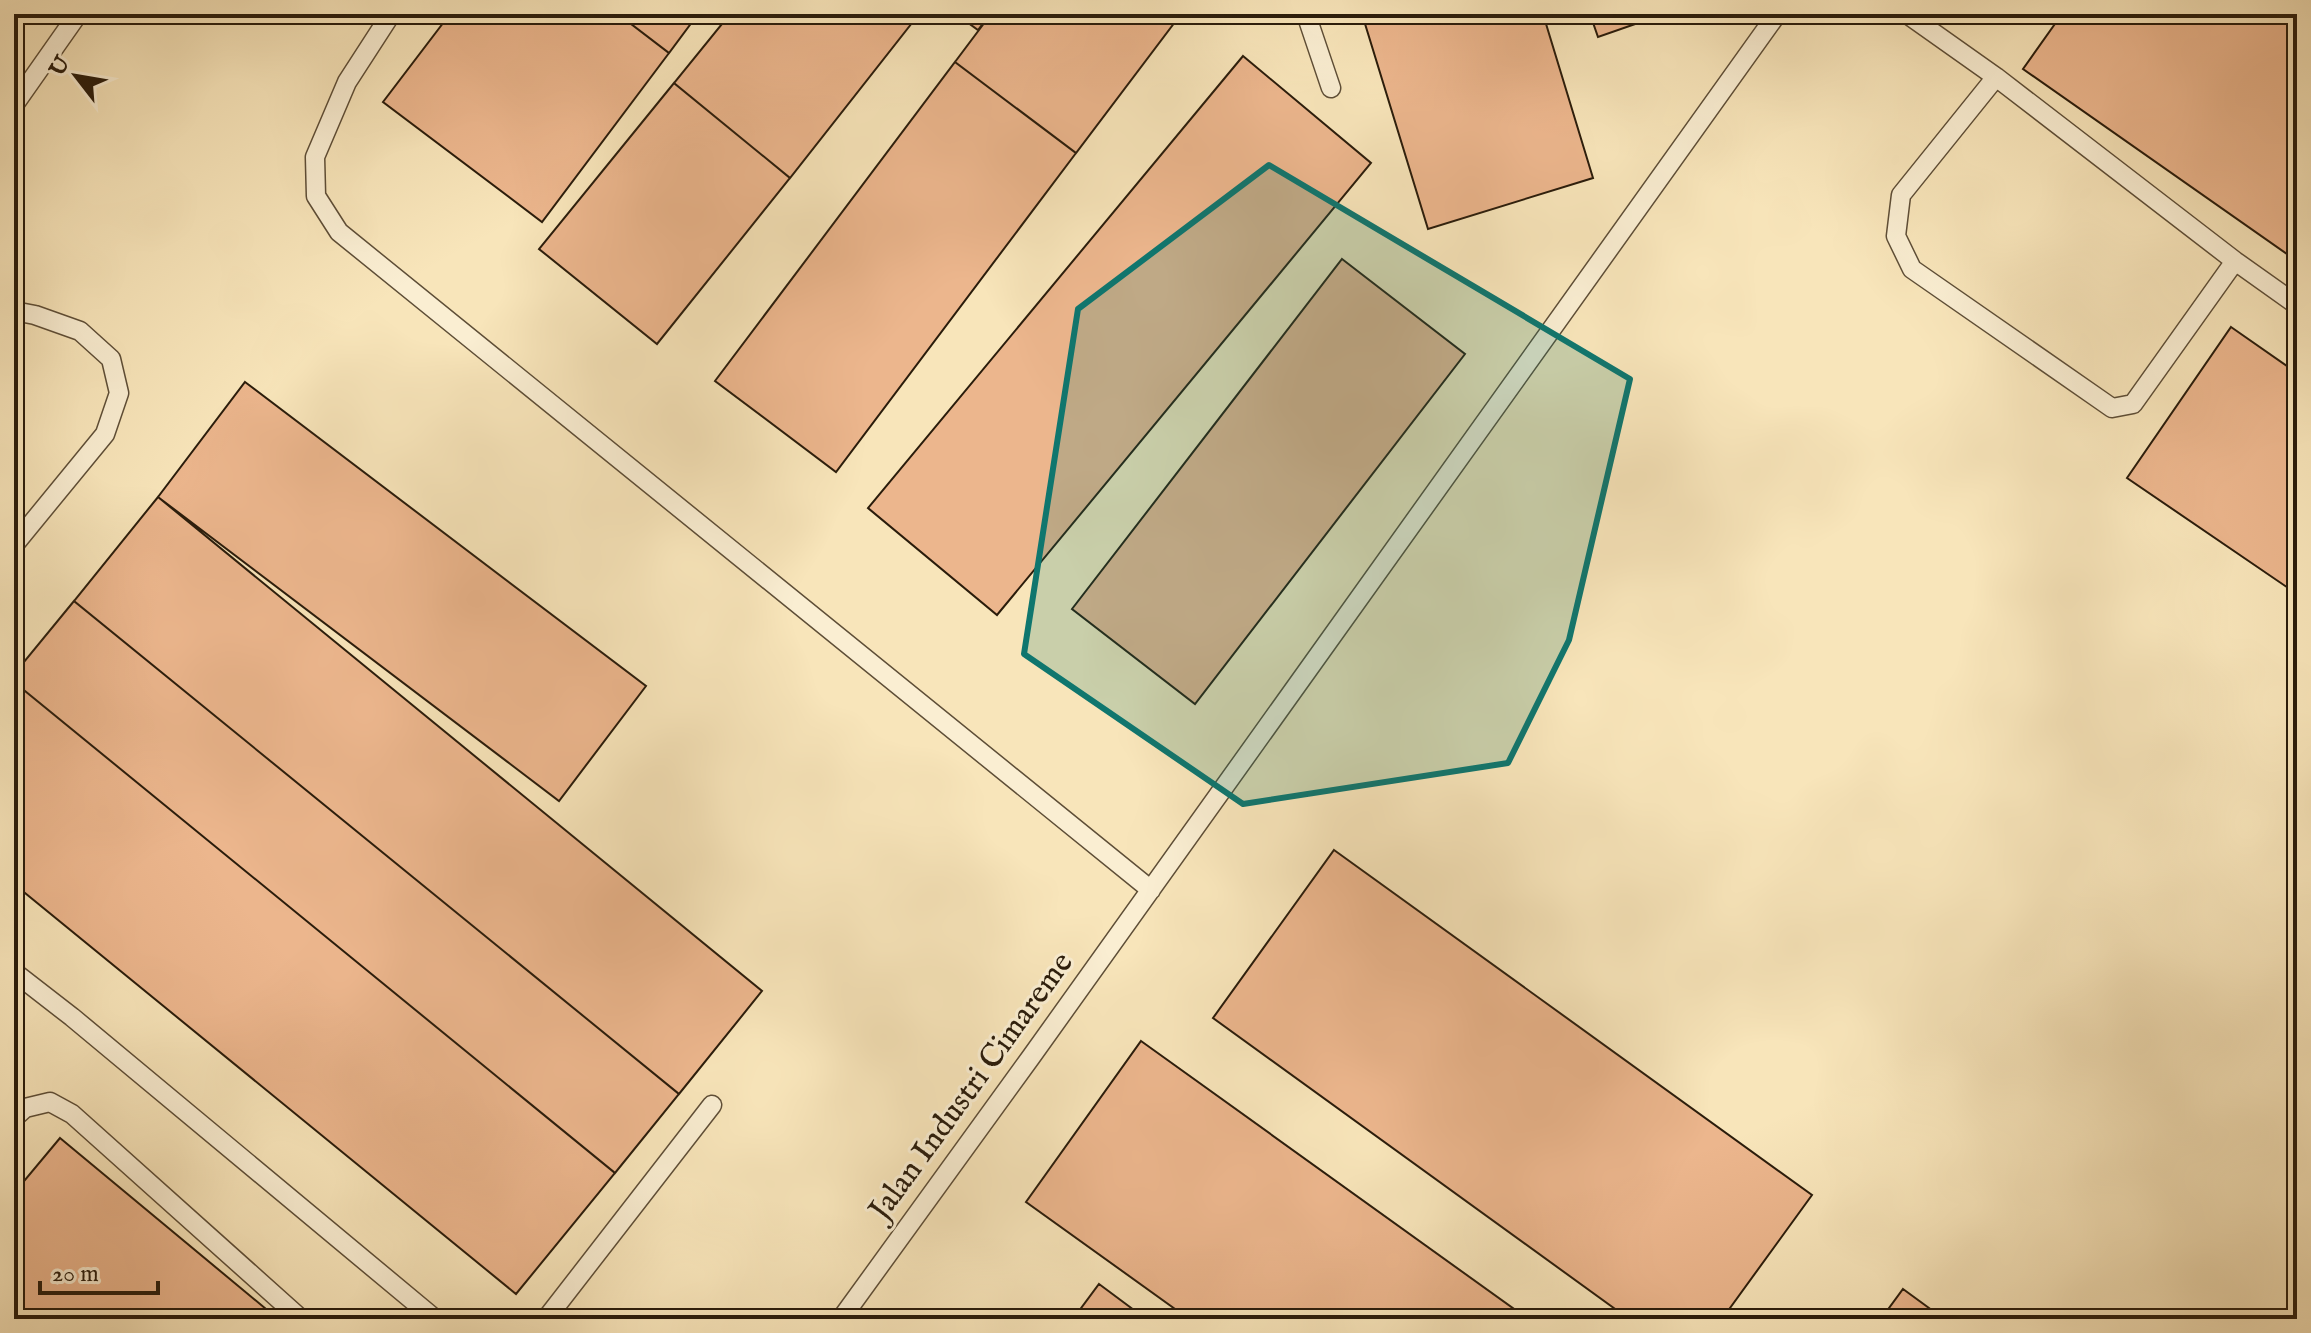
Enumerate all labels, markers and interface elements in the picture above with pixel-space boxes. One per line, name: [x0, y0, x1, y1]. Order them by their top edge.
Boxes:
north arrow: [36, 36, 116, 116]
text: U: [43, 50, 78, 83]
street label: Jalan Industri Cimareme: [859, 945, 1083, 1232]
scale bar: [40, 1245, 158, 1295]
text: 20 m: [52, 1259, 99, 1290]

